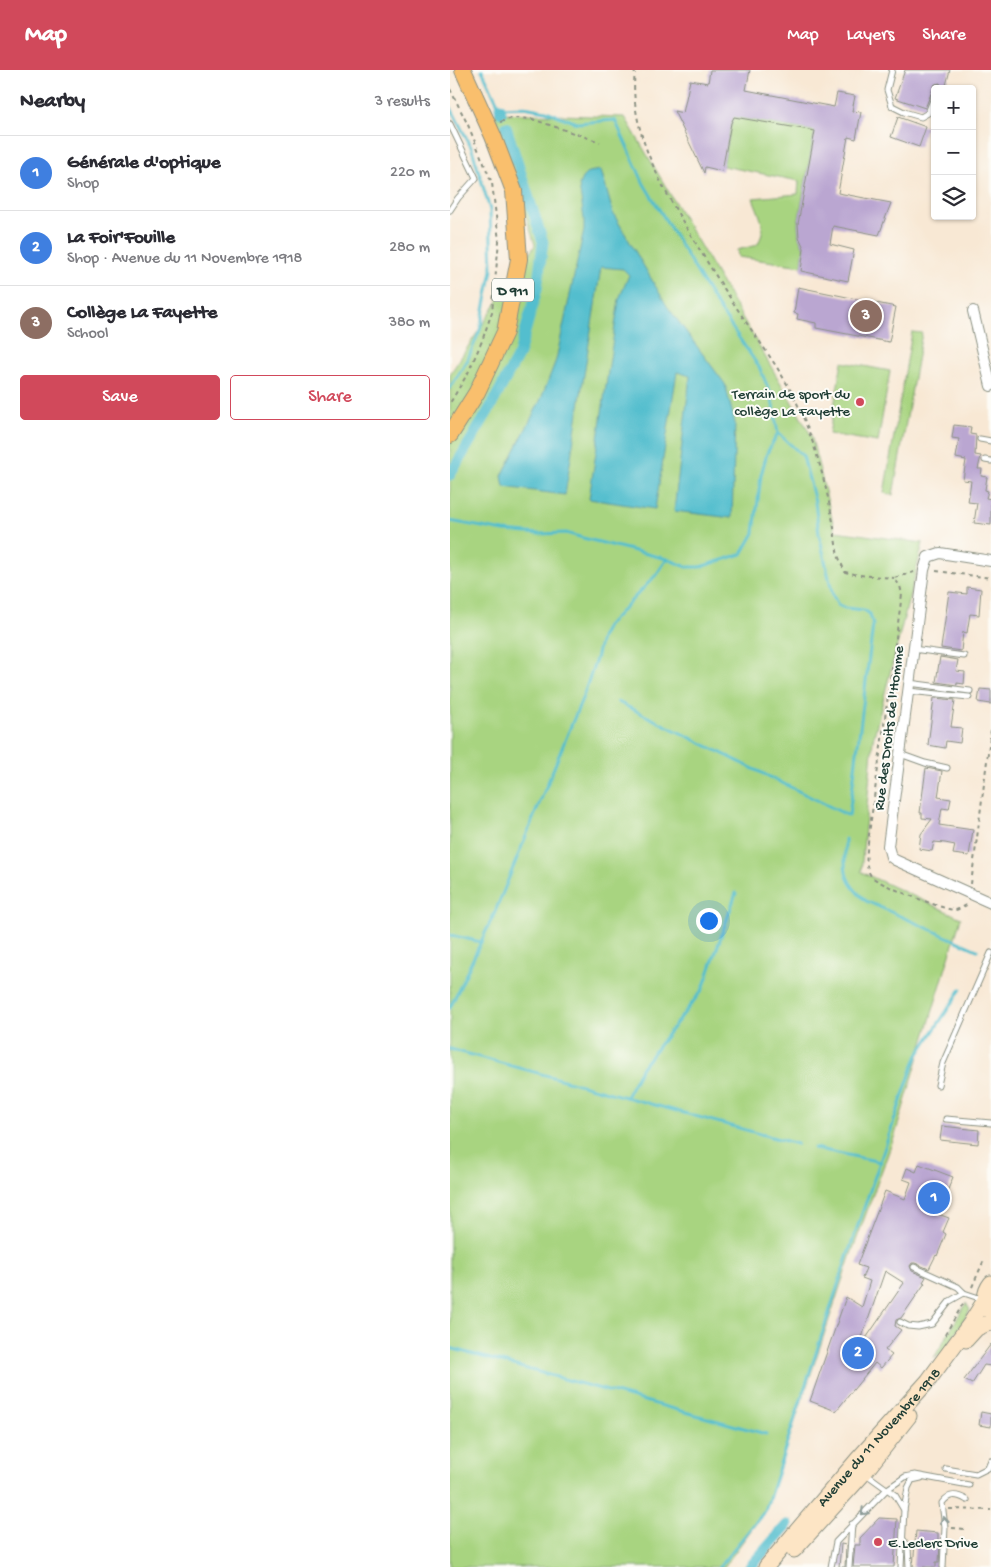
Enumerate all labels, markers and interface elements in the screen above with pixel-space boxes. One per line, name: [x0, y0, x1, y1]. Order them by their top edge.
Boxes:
text: Map: [25, 21, 67, 50]
text: Map: [787, 25, 819, 46]
text: Layers: [847, 25, 894, 46]
text: Share: [922, 25, 966, 46]
map controls: [931, 85, 976, 220]
button: +: [931, 85, 976, 130]
text: Nearby: [20, 90, 85, 115]
text: 3 results: [375, 93, 430, 112]
button: −: [931, 130, 976, 175]
text: Générale d'optique: [67, 152, 221, 175]
text: 1: [33, 164, 39, 183]
text: 220 m: [390, 164, 430, 183]
text: Shop: [67, 175, 99, 194]
button: layers: [931, 175, 976, 220]
text: La Foir'Fouille: [67, 227, 175, 250]
text: 2: [32, 239, 40, 258]
text: 280 m: [389, 239, 430, 258]
text: Shop · Avenue du 11 Novembre 1918: [67, 250, 302, 269]
road number: D 911: [492, 278, 534, 302]
pin: 3: [850, 297, 882, 335]
text: Collège La Fayette: [67, 302, 217, 325]
text: 3: [32, 314, 40, 333]
text: 380 m: [389, 314, 430, 333]
text: School: [67, 325, 109, 344]
button: Save: [20, 375, 220, 420]
button: Share: [230, 375, 430, 420]
place label: Terrain de sport du collège La Fayette: [731, 386, 850, 421]
marker: Terrain de sport du collège La Fayette: [854, 396, 866, 408]
street label: Rue des Droits de l'Homme: [871, 645, 909, 812]
your location: [696, 908, 722, 934]
pin: 1: [918, 1179, 950, 1217]
pin: 2: [842, 1334, 874, 1372]
street label: Avenue du 11 Novembre 1918: [814, 1365, 946, 1511]
one-way arrow: [861, 1506, 870, 1515]
one-way arrow: [939, 1516, 950, 1524]
place label: E.Leclerc Drive: [888, 1535, 978, 1553]
marker: E.Leclerc Drive: [872, 1536, 884, 1548]

